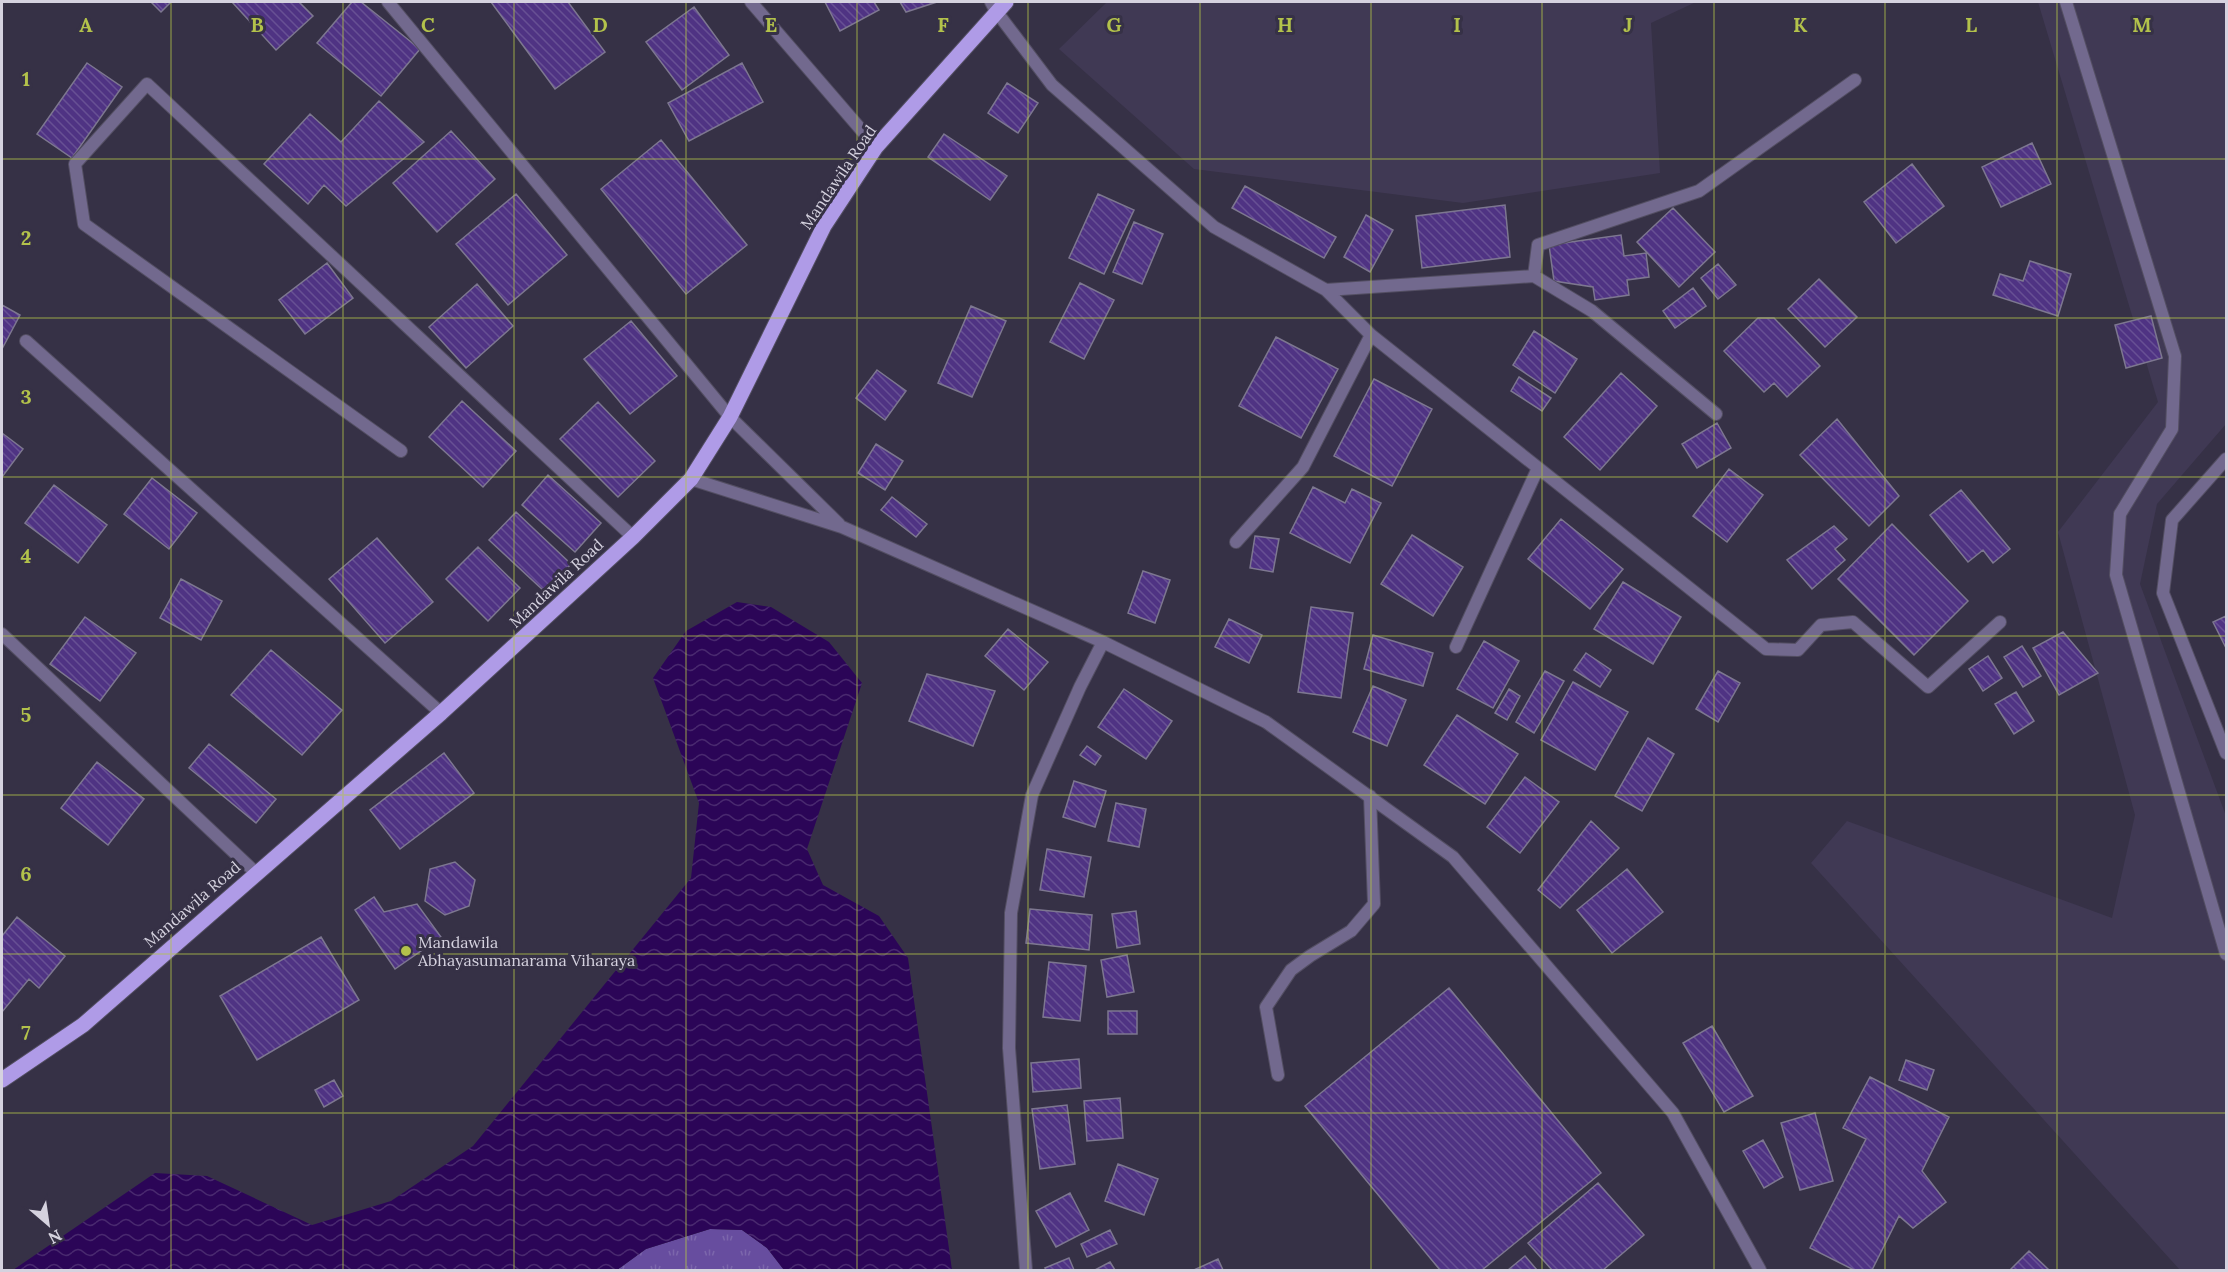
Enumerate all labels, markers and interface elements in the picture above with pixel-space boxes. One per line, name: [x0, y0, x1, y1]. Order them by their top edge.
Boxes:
text: A: [79, 12, 93, 37]
text: B: [250, 12, 264, 37]
text: C: [421, 12, 435, 37]
text: D: [592, 12, 608, 37]
text: E: [765, 12, 777, 37]
text: F: [937, 12, 949, 37]
text: G: [1106, 12, 1122, 37]
text: H: [1277, 12, 1293, 37]
text: I: [1453, 12, 1461, 37]
text: J: [1623, 12, 1633, 37]
text: K: [1793, 12, 1808, 37]
text: L: [1965, 12, 1977, 37]
text: M: [2132, 12, 2152, 37]
text: 1: [22, 66, 30, 91]
street label: Mandawila Road: [796, 121, 880, 233]
text: 2: [21, 225, 31, 250]
text: 3: [20, 384, 32, 409]
street label: Mandawila Road: [505, 534, 608, 632]
text: 4: [21, 543, 32, 568]
text: 5: [21, 702, 32, 727]
street label: Mandawila Road: [140, 856, 245, 951]
text: 6: [20, 861, 32, 886]
place label: Mandawila Abhayasumanarama Viharaya: [417, 932, 635, 970]
marker: Mandawila Abhayasumanarama Viharaya: [399, 944, 413, 958]
text: 7: [21, 1020, 31, 1045]
north arrow: [18, 1194, 78, 1254]
text: N: [45, 1225, 66, 1249]

